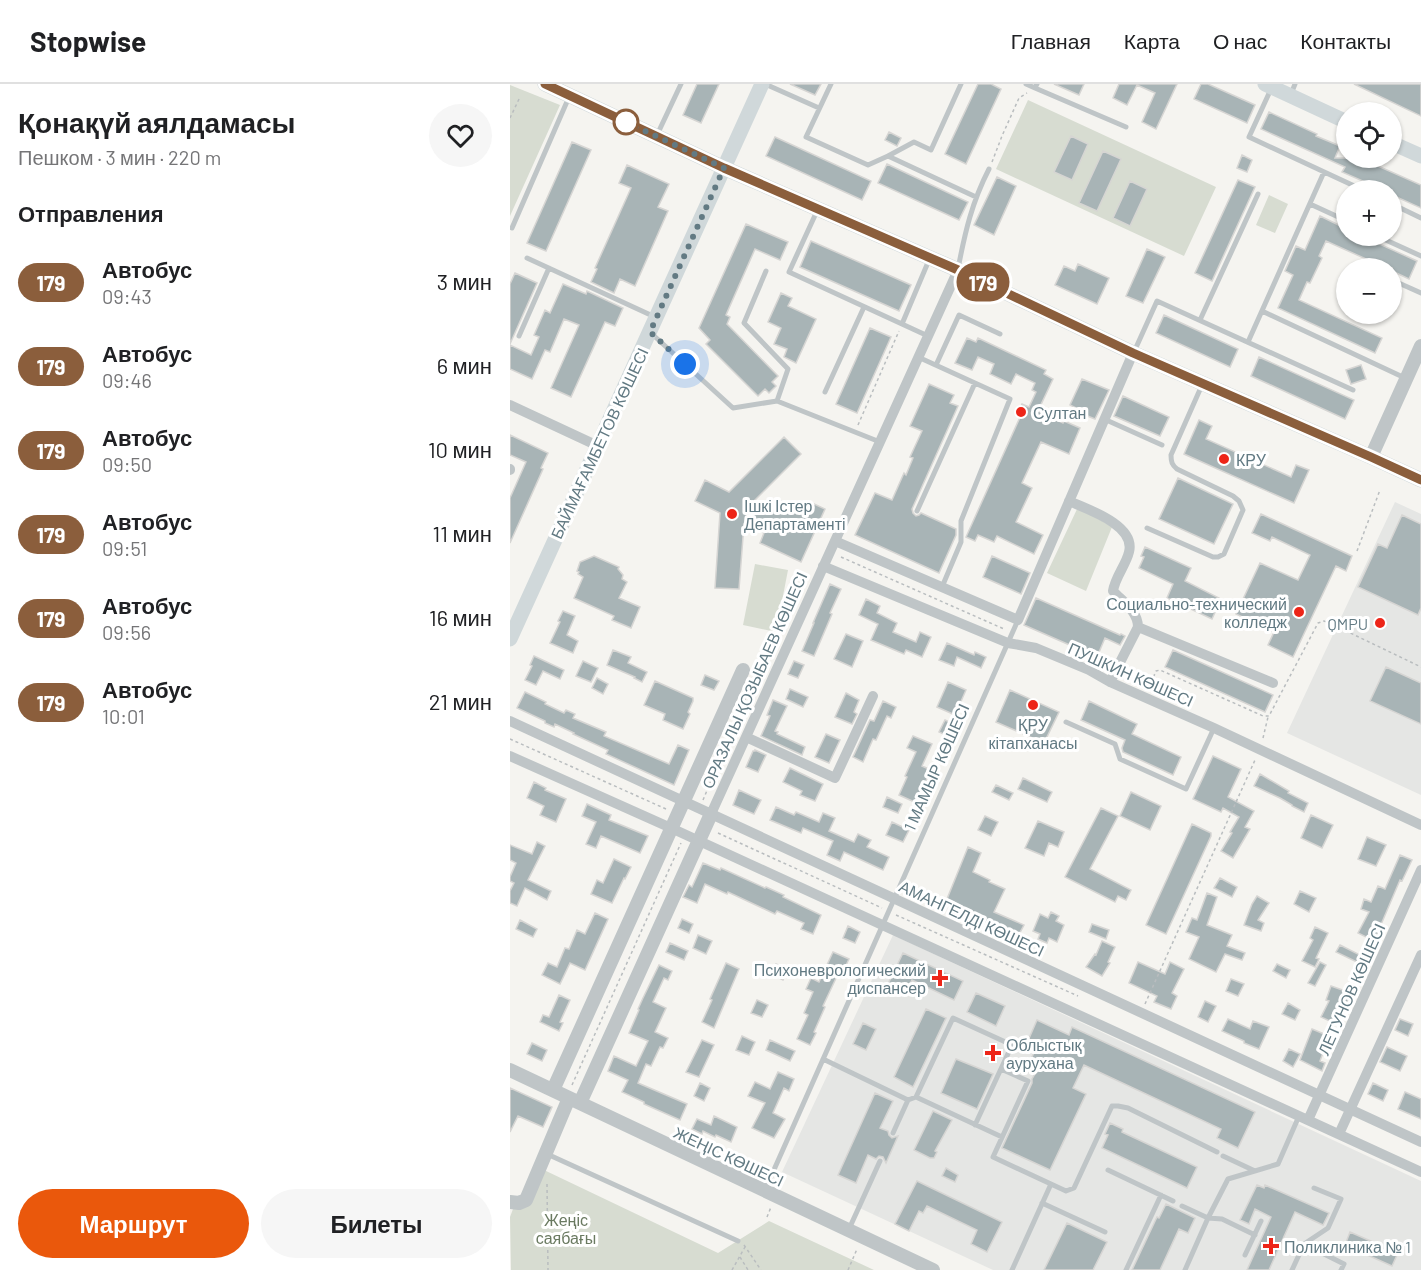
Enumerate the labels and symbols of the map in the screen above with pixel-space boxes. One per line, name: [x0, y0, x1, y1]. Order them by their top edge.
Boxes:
unlabelled marker: [613, 109, 639, 135]
line badge: 179: [948, 262, 1018, 302]
street label: БАЙМАҒАМБЕТОВ КӨШЕСІ: [546, 344, 652, 542]
your location: [670, 349, 700, 379]
place label: Султан: [1033, 403, 1086, 422]
marker: Султан: [1014, 405, 1028, 419]
place label: КРУ: [1236, 450, 1267, 469]
marker: КРУ: [1217, 452, 1231, 466]
place label: Ішкі Істер Департаменті: [744, 496, 846, 533]
marker: Ішкі Істер Департаменті: [725, 507, 739, 521]
street label: ОРАЗАЛЫ ҚОЗЫБАЕВ КӨШЕСІ: [697, 569, 811, 791]
place label: Социально-технический колледж: [1106, 594, 1287, 631]
marker: Социально-технический колледж: [1292, 605, 1306, 619]
place label: QMPU: [1328, 614, 1368, 633]
marker: QMPU: [1373, 616, 1387, 630]
street label: ПУШКИН КӨШЕСІ: [1065, 638, 1197, 710]
marker: ҚРУ кітапханасы: [1026, 698, 1040, 712]
street label: 1 МАМЫР КӨШЕСІ: [899, 700, 973, 834]
place label: ҚРУ кітапханасы: [988, 715, 1078, 752]
street label: АМАНГЕЛДІ КӨШЕСІ: [897, 876, 1047, 960]
street label: ЛЕТУНОВ КӨШЕСІ: [1313, 920, 1389, 1058]
place label: Психоневрологический диспансер: [754, 960, 926, 997]
marker: Психоневрологический диспансер: [931, 969, 949, 987]
place label: Облыстық аурухана: [1006, 1035, 1083, 1072]
marker: Облыстық аурухана: [984, 1044, 1002, 1062]
street label: ЖЕҢІС КӨШЕСІ: [671, 1122, 787, 1190]
park label: Жеңіс саябағы: [536, 1210, 596, 1247]
marker: Поликлиника № 1: [1262, 1237, 1280, 1255]
place label: Поликлиника № 1: [1284, 1237, 1411, 1256]

